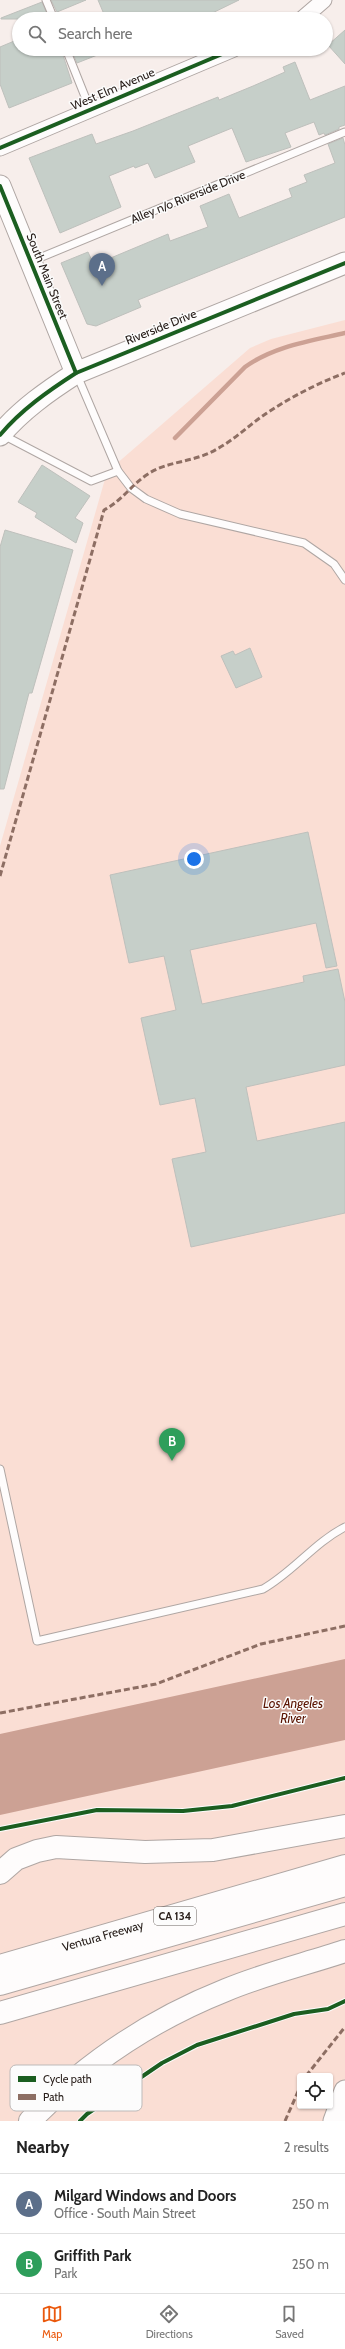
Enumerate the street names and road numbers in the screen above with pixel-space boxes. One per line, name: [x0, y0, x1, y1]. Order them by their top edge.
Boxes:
street label: West Elm Avenue: [69, 64, 157, 113]
street label: Alley n/o Riverside Drive: [128, 167, 247, 226]
street label: South Main Street: [23, 231, 72, 321]
street label: Riverside Drive: [123, 305, 199, 348]
road number: CA 134: [154, 1907, 196, 1925]
street label: Ventura Freeway: [61, 1917, 145, 1954]

